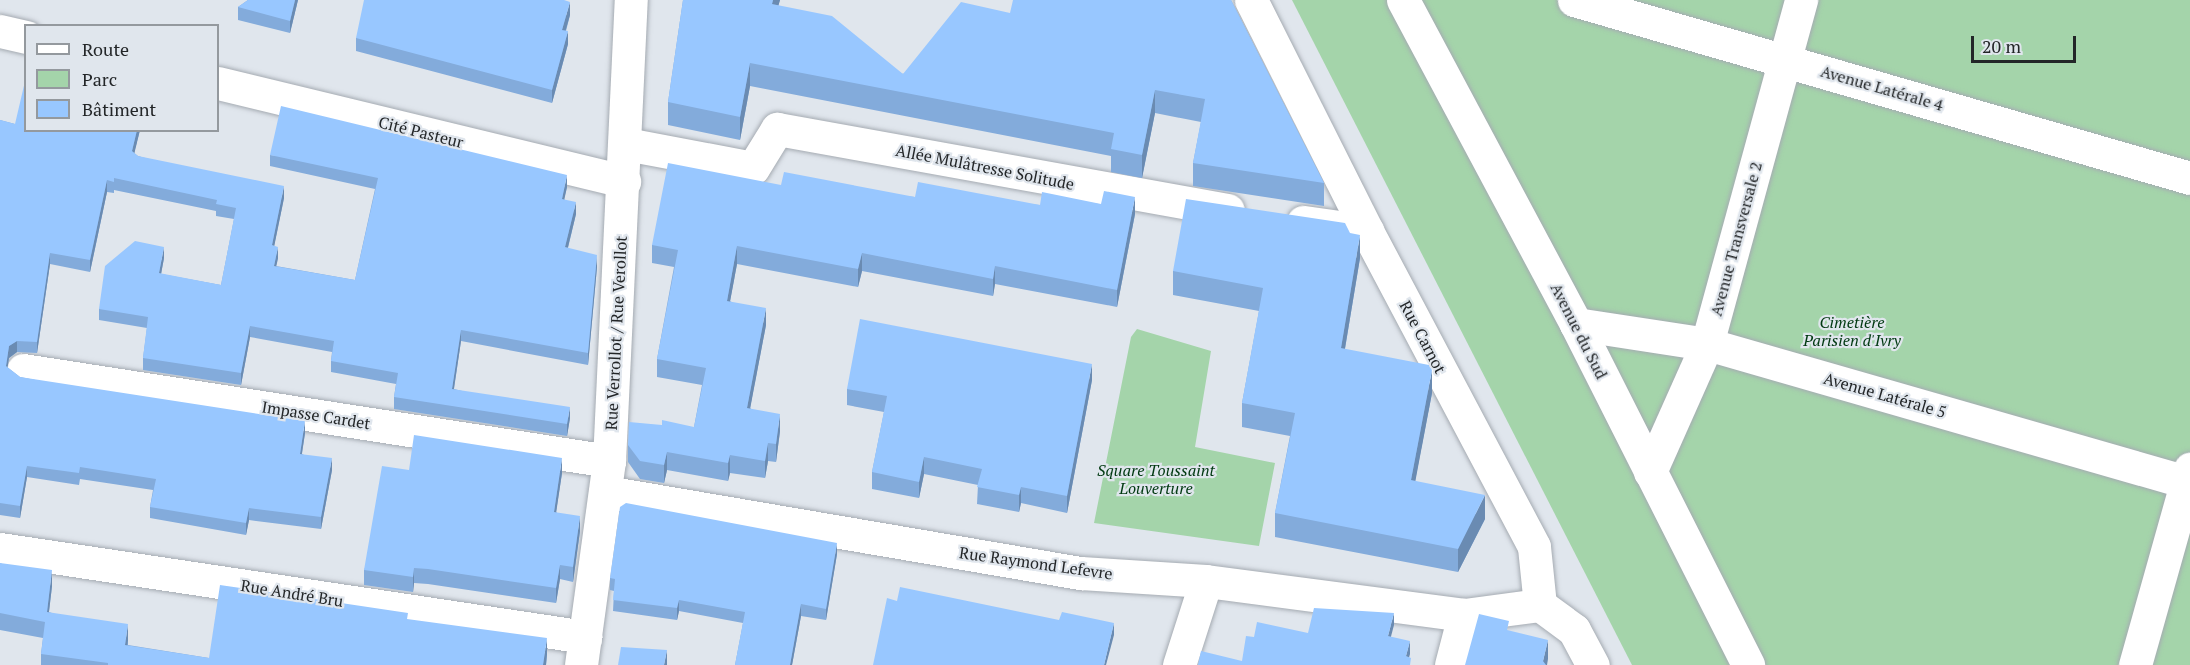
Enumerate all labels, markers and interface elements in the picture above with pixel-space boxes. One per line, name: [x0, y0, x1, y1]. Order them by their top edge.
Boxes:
legend: [24, 24, 219, 132]
scale bar: [1974, 24, 2079, 62]
text: 20 m: [1982, 34, 2021, 58]
text: Route: [82, 37, 129, 61]
street label: Avenue Latérale 4: [1818, 61, 1946, 115]
text: Parc: [82, 67, 117, 91]
text: Bâtiment: [82, 97, 156, 121]
street label: Cité Pasteur: [377, 112, 465, 152]
street label: Allée Mulâtresse Solitude: [894, 140, 1076, 194]
street label: Avenue Transversale 2: [1706, 160, 1766, 318]
street label: Rue Verrollot / Rue Verollot: [601, 235, 631, 431]
street label: Avenue du Sud: [1547, 280, 1611, 382]
street label: Rue Carnot: [1396, 297, 1450, 377]
park label: Cimetière Parisien d'Ivry: [1803, 312, 1901, 350]
street label: Avenue Latérale 5: [1821, 368, 1949, 422]
street label: Impasse Cardet: [260, 397, 372, 433]
park label: Square Toussaint Louverture: [1097, 460, 1215, 498]
street label: Rue Raymond Lefevre: [958, 543, 1114, 583]
street label: Rue André Bru: [239, 575, 345, 611]

